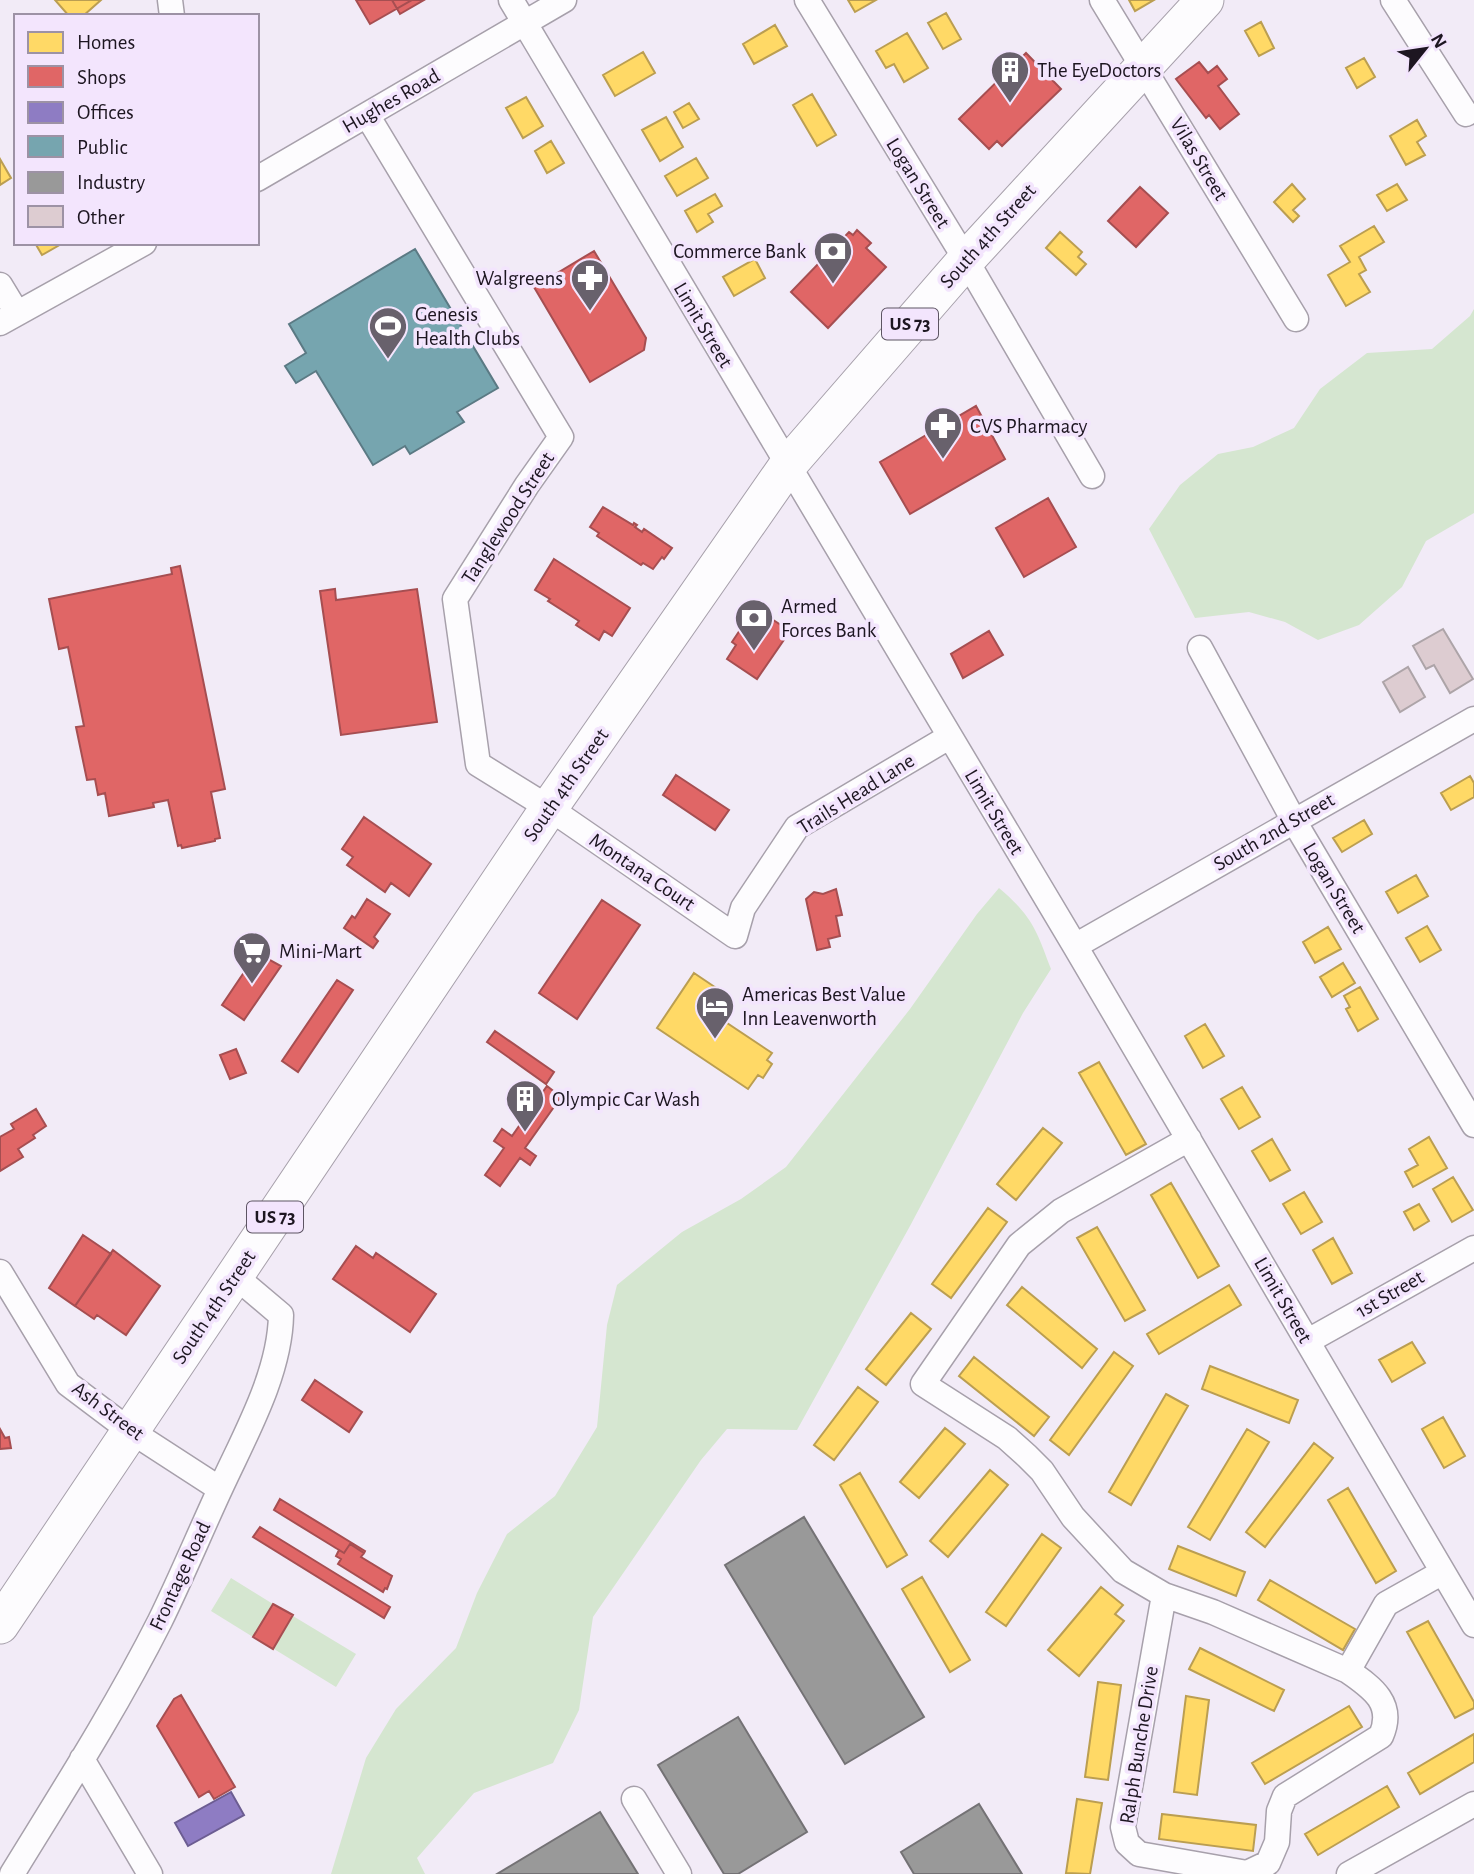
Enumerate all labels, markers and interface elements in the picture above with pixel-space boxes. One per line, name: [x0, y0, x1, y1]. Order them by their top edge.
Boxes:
legend: [14, 14, 259, 245]
north arrow: [1390, 14, 1460, 84]
text: N: [1427, 31, 1450, 52]
text: Homes: [77, 32, 135, 53]
building icon: The EyeDoctors: [989, 49, 1031, 104]
place label: The EyeDoctors: [1037, 60, 1161, 81]
street label: Hughes Road: [339, 65, 443, 137]
text: Shops: [77, 67, 126, 88]
text: Offices: [77, 102, 134, 123]
street label: Vilas Street: [1166, 114, 1232, 204]
street label: Logan Street: [882, 134, 954, 232]
text: Public: [77, 137, 127, 158]
text: Industry: [77, 172, 145, 193]
street label: South 4th Street: [936, 180, 1040, 292]
text: Other: [77, 207, 125, 228]
bank icon: Commerce Bank: [812, 230, 854, 285]
place label: Commerce Bank: [673, 241, 806, 262]
pharmacy icon: Walgreens: [569, 257, 611, 312]
place label: Walgreens: [476, 268, 563, 289]
street label: Limit Street: [669, 279, 737, 372]
place label: Genesis Health Clubs: [415, 304, 520, 349]
sports icon: Genesis Health Clubs: [367, 305, 409, 360]
road number: US 73: [882, 308, 938, 340]
pharmacy icon: CVS Pharmacy: [922, 405, 964, 460]
place label: CVS Pharmacy: [970, 416, 1088, 437]
street label: Tanglewood Street: [458, 448, 559, 588]
place label: Armed Forces Bank: [781, 596, 877, 641]
bank icon: Armed Forces Bank: [733, 597, 775, 652]
street label: South 4th Street: [519, 725, 613, 845]
street label: Trails Head Lane: [794, 750, 918, 838]
street label: Limit Street: [960, 766, 1028, 859]
street label: South 2nd Street: [1210, 789, 1338, 875]
street label: Montana Court: [586, 829, 699, 915]
street label: Logan Street: [1299, 839, 1369, 937]
supermarket icon: Mini-Mart: [231, 930, 273, 985]
place label: Mini-Mart: [279, 941, 362, 962]
place label: Americas Best Value Inn Leavenworth: [742, 984, 906, 1029]
hotel icon: Americas Best Value Inn Leavenworth: [694, 985, 736, 1040]
building icon: Olympic Car Wash: [504, 1078, 546, 1133]
place label: Olympic Car Wash: [552, 1089, 700, 1110]
road number: US 73: [247, 1202, 303, 1232]
street label: South 4th Street: [168, 1246, 260, 1368]
street label: Limit Street: [1250, 1253, 1316, 1347]
street label: 1st Street: [1352, 1266, 1428, 1322]
street label: Ash Street: [68, 1377, 148, 1445]
street label: Frontage Road: [146, 1518, 214, 1634]
street label: Ralph Bunche Drive: [1116, 1665, 1162, 1825]

